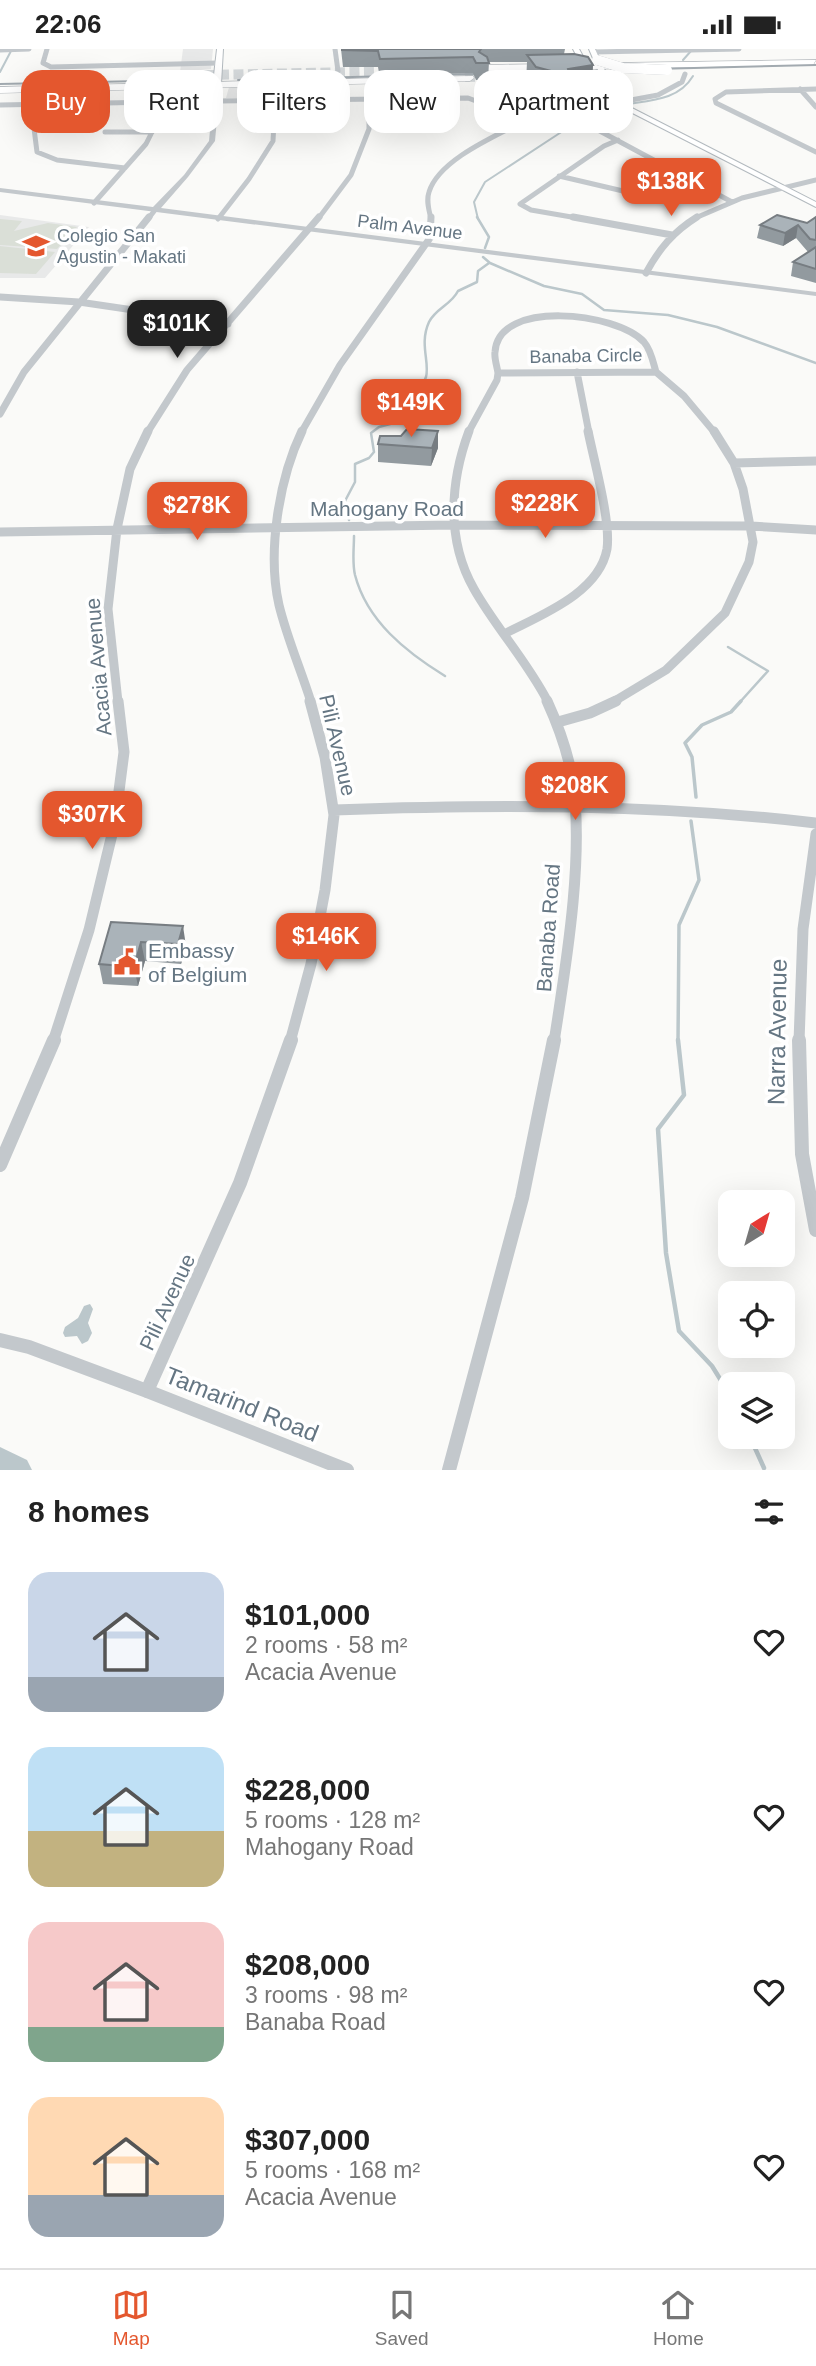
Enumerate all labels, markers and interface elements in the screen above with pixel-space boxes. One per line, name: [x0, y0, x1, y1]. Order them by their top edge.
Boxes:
text: 22:06: [35, 9, 102, 39]
chip: Buy: [21, 70, 110, 133]
chip: Rent: [124, 70, 223, 133]
chip: Filters: [237, 70, 350, 133]
chip: New: [364, 70, 460, 133]
chip: Apartment: [474, 70, 633, 133]
pin: $138K: [622, 159, 720, 218]
text: $138K: [637, 168, 705, 194]
street label: Palm Avenue: [356, 211, 464, 243]
place label: Colegio San Agustin - Makati: [57, 226, 186, 267]
school or university icon: Colegio San Agustin - Makati: [21, 231, 51, 261]
pin: $101K: [128, 301, 226, 360]
text: $101K: [143, 310, 211, 336]
street label: Banaba Circle: [529, 345, 643, 367]
pin: $149K: [362, 379, 460, 439]
text: $149K: [377, 389, 445, 415]
pin: $228K: [496, 481, 594, 540]
pin: $278K: [148, 483, 246, 542]
text: $228K: [511, 490, 579, 516]
text: $278K: [163, 492, 231, 518]
street label: Mahogany Road: [310, 497, 464, 520]
street label: Acacia Avenue: [81, 597, 115, 737]
street label: Pili Avenue: [315, 692, 361, 798]
pin: $208K: [526, 763, 624, 822]
text: $208K: [541, 772, 609, 798]
pin: $307K: [43, 791, 141, 851]
text: $307K: [58, 801, 126, 827]
street label: Banaba Road: [532, 863, 564, 993]
pin: $146K: [277, 913, 375, 973]
text: $146K: [292, 923, 360, 949]
place label: Embassy of Belgium: [148, 939, 247, 986]
public building icon: Embassy of Belgium: [112, 947, 142, 977]
street label: Narra Avenue: [762, 959, 792, 1105]
north arrow: [718, 1190, 794, 1267]
map controls: [718, 1190, 795, 1449]
street label: Pili Avenue: [135, 1250, 199, 1354]
button: locate: [718, 1281, 795, 1358]
street label: Tamarind Road: [161, 1361, 323, 1447]
button: layers: [718, 1372, 795, 1449]
icon: filters: [750, 1493, 788, 1531]
text: 8 homes: [28, 1495, 150, 1528]
text: $101,000: [245, 1598, 370, 1631]
icon: home: [84, 1600, 168, 1684]
icon: heart: [750, 1623, 788, 1661]
text: 2 rooms · 58 m²: [245, 1632, 407, 1658]
text: Acacia Avenue: [245, 1659, 397, 1685]
text: $228,000: [245, 1773, 370, 1806]
icon: home: [84, 1775, 168, 1859]
icon: heart: [750, 1798, 788, 1836]
text: 5 rooms · 128 m²: [245, 1807, 420, 1833]
text: Mahogany Road: [245, 1834, 414, 1860]
text: $208,000: [245, 1948, 370, 1981]
icon: home: [84, 1950, 168, 2034]
icon: heart: [750, 1973, 788, 2011]
text: 3 rooms · 98 m²: [245, 1982, 407, 2008]
text: Banaba Road: [245, 2009, 386, 2035]
text: $307,000: [245, 2123, 370, 2156]
icon: home: [84, 2125, 168, 2209]
icon: heart: [750, 2148, 788, 2186]
text: 5 rooms · 168 m²: [245, 2157, 420, 2183]
text: Acacia Avenue: [245, 2184, 397, 2210]
tab: Map: [112, 2286, 150, 2350]
tab: Saved: [375, 2286, 429, 2350]
tab: Home: [653, 2286, 704, 2350]

